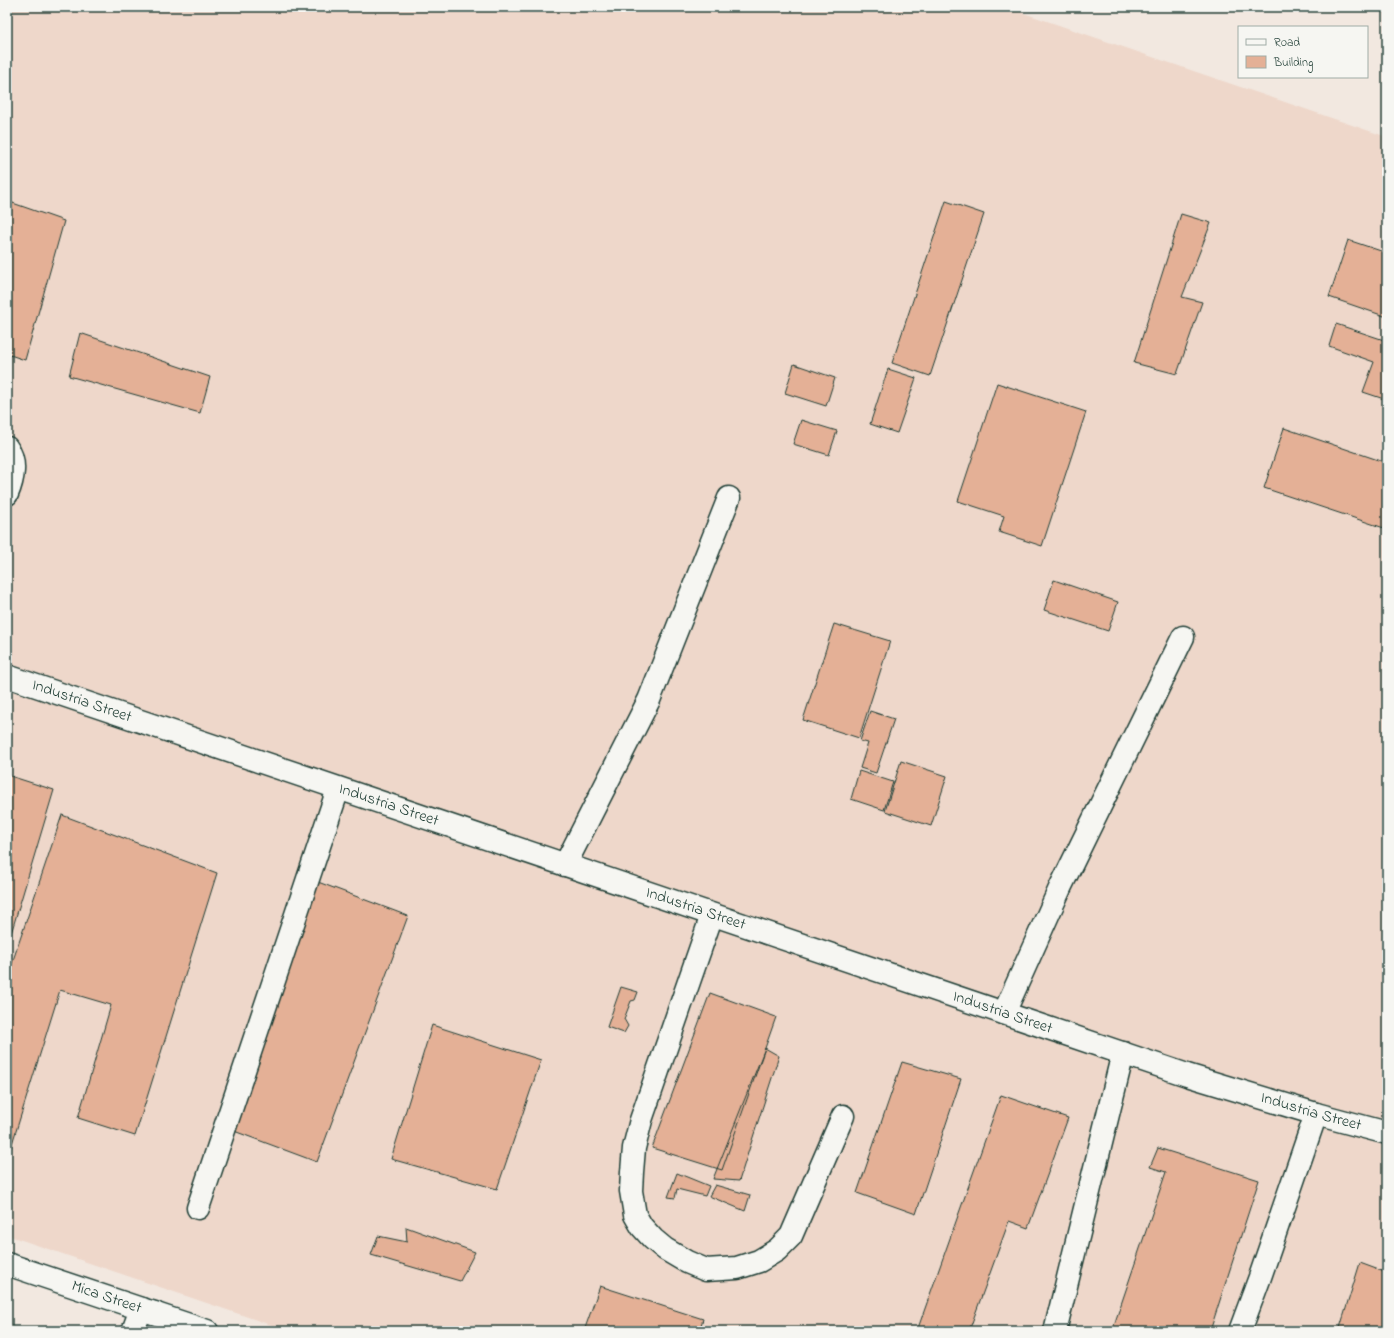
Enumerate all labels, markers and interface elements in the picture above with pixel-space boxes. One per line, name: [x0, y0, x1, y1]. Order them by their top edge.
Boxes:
legend: [1238, 26, 1368, 78]
text: Road: [1274, 34, 1300, 52]
text: Building: [1273, 54, 1313, 73]
street label: Industria Street: [29, 673, 136, 730]
street label: Industria Street: [336, 777, 443, 833]
street label: Industria Street: [642, 881, 749, 937]
street label: Industria Street: [949, 985, 1056, 1041]
street label: Industria Street: [1257, 1086, 1365, 1138]
street label: Mica Street: [68, 1274, 145, 1320]

